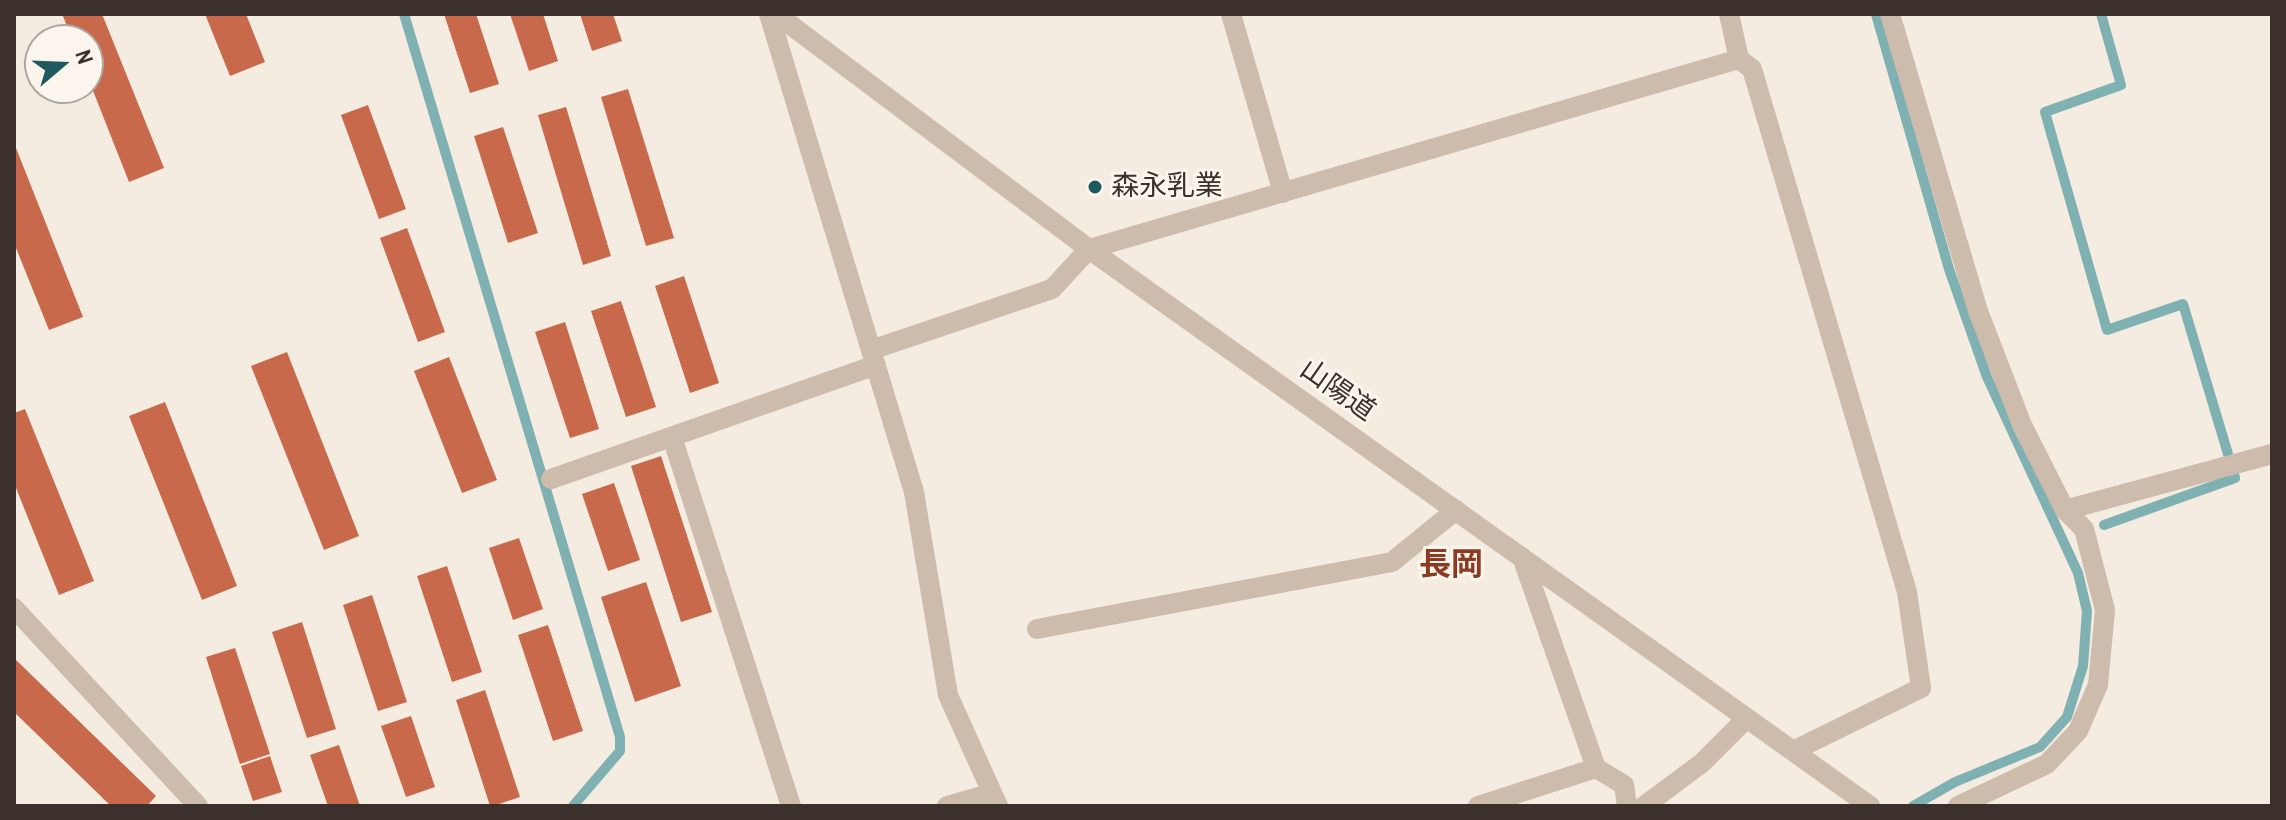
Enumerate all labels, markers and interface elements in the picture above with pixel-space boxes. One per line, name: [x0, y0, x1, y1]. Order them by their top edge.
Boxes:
north arrow: [24, 24, 104, 104]
text: N: [68, 46, 101, 68]
place label: 森永乳業: [1111, 170, 1223, 204]
marker: 森永乳業: [1086, 178, 1104, 196]
street label: 山陽道: [1293, 353, 1381, 429]
district label: 長岡: [1419, 547, 1483, 585]

